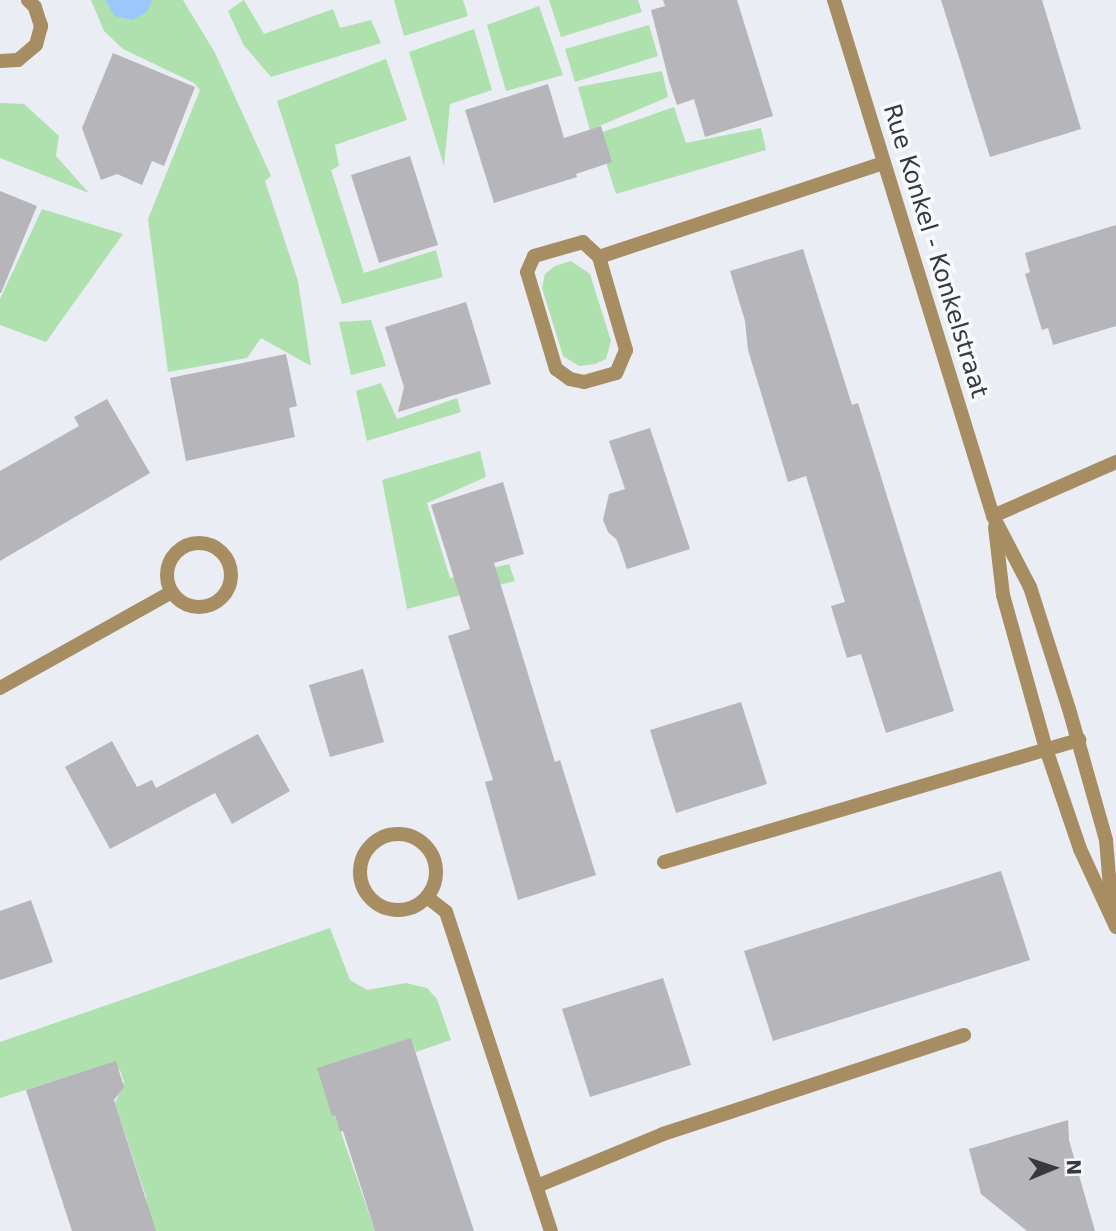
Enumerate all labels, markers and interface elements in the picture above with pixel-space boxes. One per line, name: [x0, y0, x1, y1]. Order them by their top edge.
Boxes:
street label: Rue Konkel - Konkelstraat: [877, 101, 993, 401]
north arrow: [1018, 1133, 1088, 1203]
text: N: [1063, 1159, 1085, 1176]

